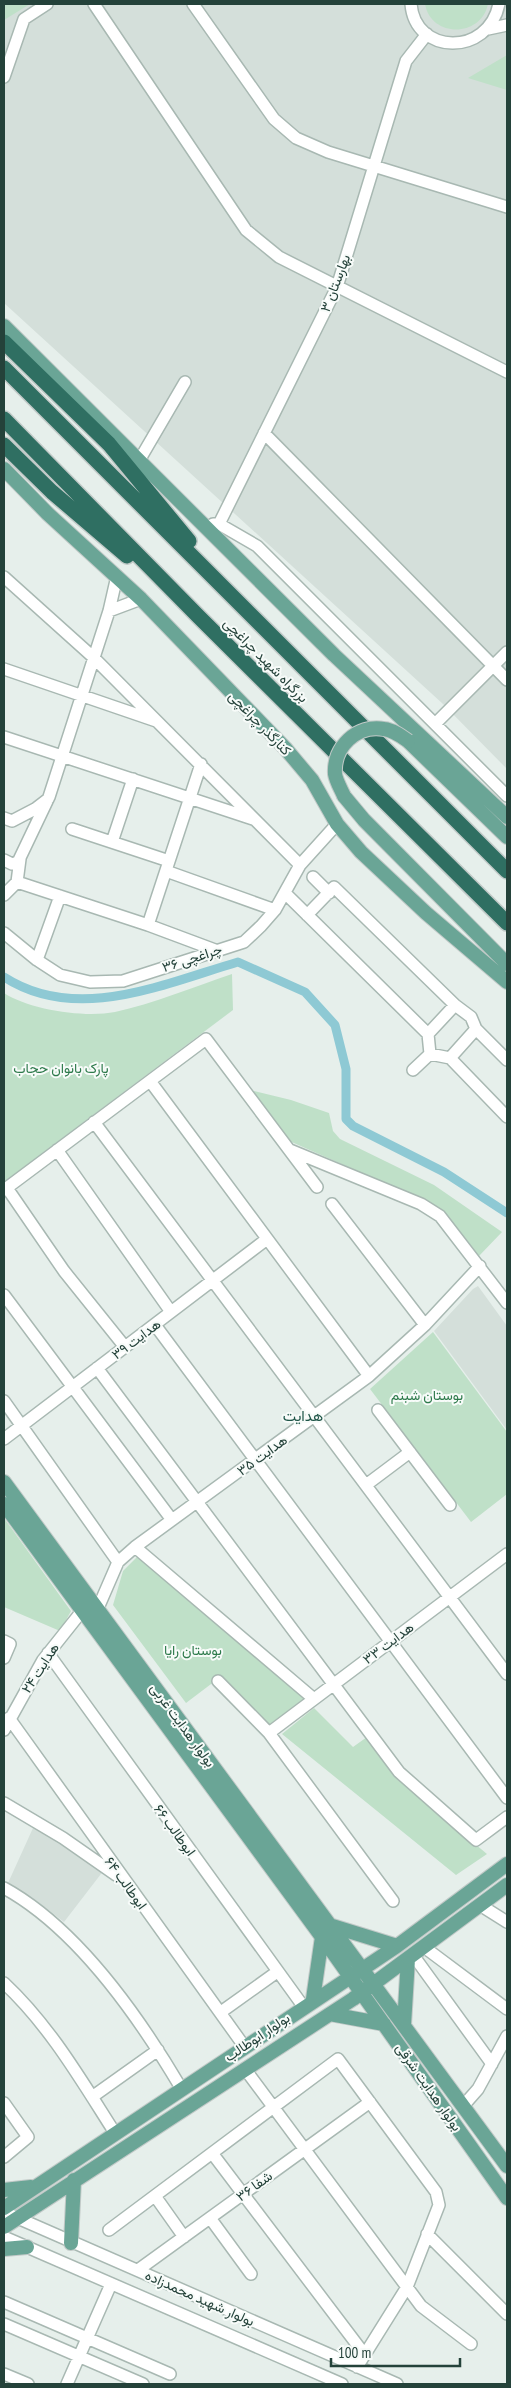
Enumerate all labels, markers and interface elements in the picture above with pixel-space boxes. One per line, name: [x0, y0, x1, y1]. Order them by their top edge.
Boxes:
street label: بهارستان ۳: [316, 252, 354, 314]
street label: بزرگراه شهید چراغچی: [219, 614, 312, 707]
street label: کنارگذر چراغچی: [224, 687, 295, 760]
street label: چراغچی ۳۶: [160, 940, 225, 977]
park label: پارک بانوان حجاب: [13, 1059, 109, 1078]
street label: هدایت ۳۹: [108, 1315, 164, 1363]
park label: بوستان شبنم: [391, 1386, 463, 1404]
district label: هدایت: [283, 1406, 323, 1425]
street label: هدایت ۳۵: [233, 1430, 291, 1479]
street label: هدایت ۳۳: [359, 1618, 417, 1668]
street label: هدایت ۲۴: [17, 1639, 63, 1696]
park label: بوستان رایا: [164, 1641, 222, 1659]
street label: بولوار هدایت غربی: [147, 1680, 219, 1770]
street label: ابوطالب ۶۶: [150, 1800, 200, 1860]
street label: ابوطالب ۶۴: [101, 1853, 151, 1913]
street label: بولوار ابوطالب: [221, 2009, 293, 2065]
street label: بولوار هدایت شرقی: [392, 2040, 466, 2134]
street label: شفا ۳۶: [232, 2167, 276, 2205]
street label: بولوار شهید محمدزاده: [142, 2266, 258, 2330]
scale bar: [331, 2336, 460, 2368]
text: 100 m: [338, 2343, 371, 2362]

